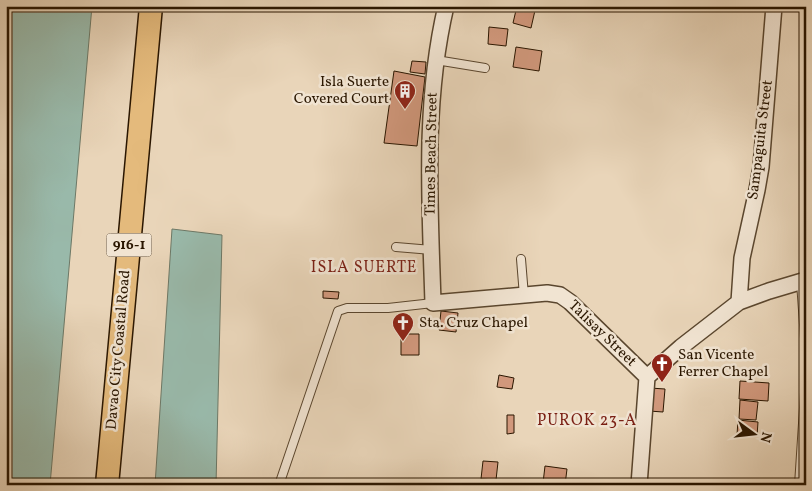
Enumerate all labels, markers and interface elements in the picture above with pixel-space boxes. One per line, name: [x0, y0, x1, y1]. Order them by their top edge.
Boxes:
place label: Isla Suerte Covered Court: [294, 72, 389, 110]
building icon: Isla Suerte Covered Court: [393, 79, 417, 110]
street label: Sampaguita Street: [743, 79, 779, 201]
street label: Times Beach Street: [420, 92, 444, 216]
road number: 916-1: [106, 234, 152, 256]
district label: ISLA SUERTE: [311, 257, 417, 279]
street label: Davao City Coastal Road: [102, 269, 136, 431]
street label: Talisay Street: [563, 296, 641, 372]
church icon: Sta. Cruz Chapel: [391, 311, 415, 342]
place label: Sta. Cruz Chapel: [419, 313, 528, 334]
place label: San Vicente Ferrer Chapel: [678, 345, 768, 383]
church icon: San Vicente Ferrer Chapel: [650, 352, 674, 383]
north arrow: [730, 408, 780, 458]
district label: PUROK 23-A: [537, 410, 637, 432]
text: N: [755, 430, 776, 444]

